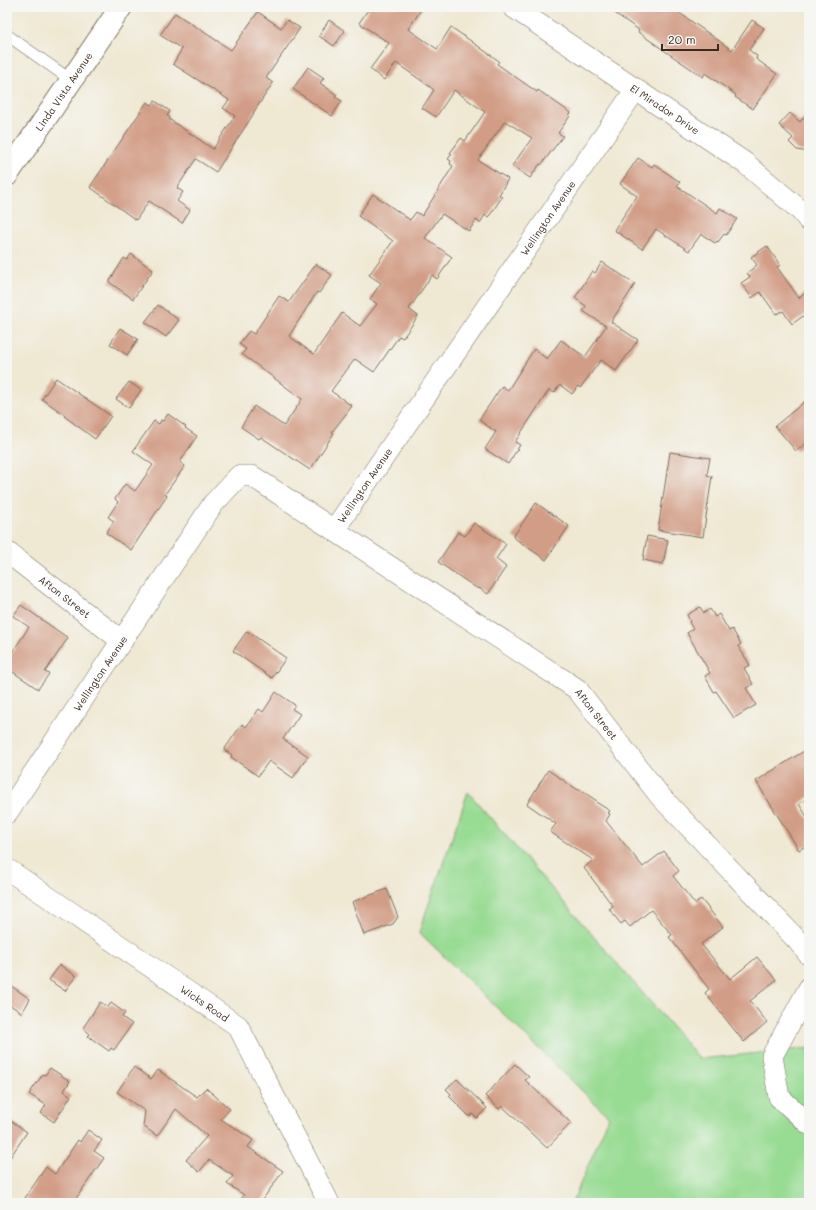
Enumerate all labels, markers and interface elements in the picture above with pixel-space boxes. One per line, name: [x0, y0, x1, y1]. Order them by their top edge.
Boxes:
scale bar: [662, 26, 718, 52]
text: 20 m: [668, 31, 696, 47]
street label: Linda Vista Avenue: [32, 49, 95, 134]
street label: El Mirador Drive: [627, 81, 702, 137]
street label: Wellington Avenue: [517, 178, 578, 258]
street label: Wellington Avenue: [334, 445, 395, 526]
street label: Afton Street: [36, 572, 93, 621]
street label: Wellington Avenue: [70, 633, 130, 714]
street label: Afton Street: [572, 685, 621, 743]
street label: Wicks Road: [178, 982, 232, 1025]

